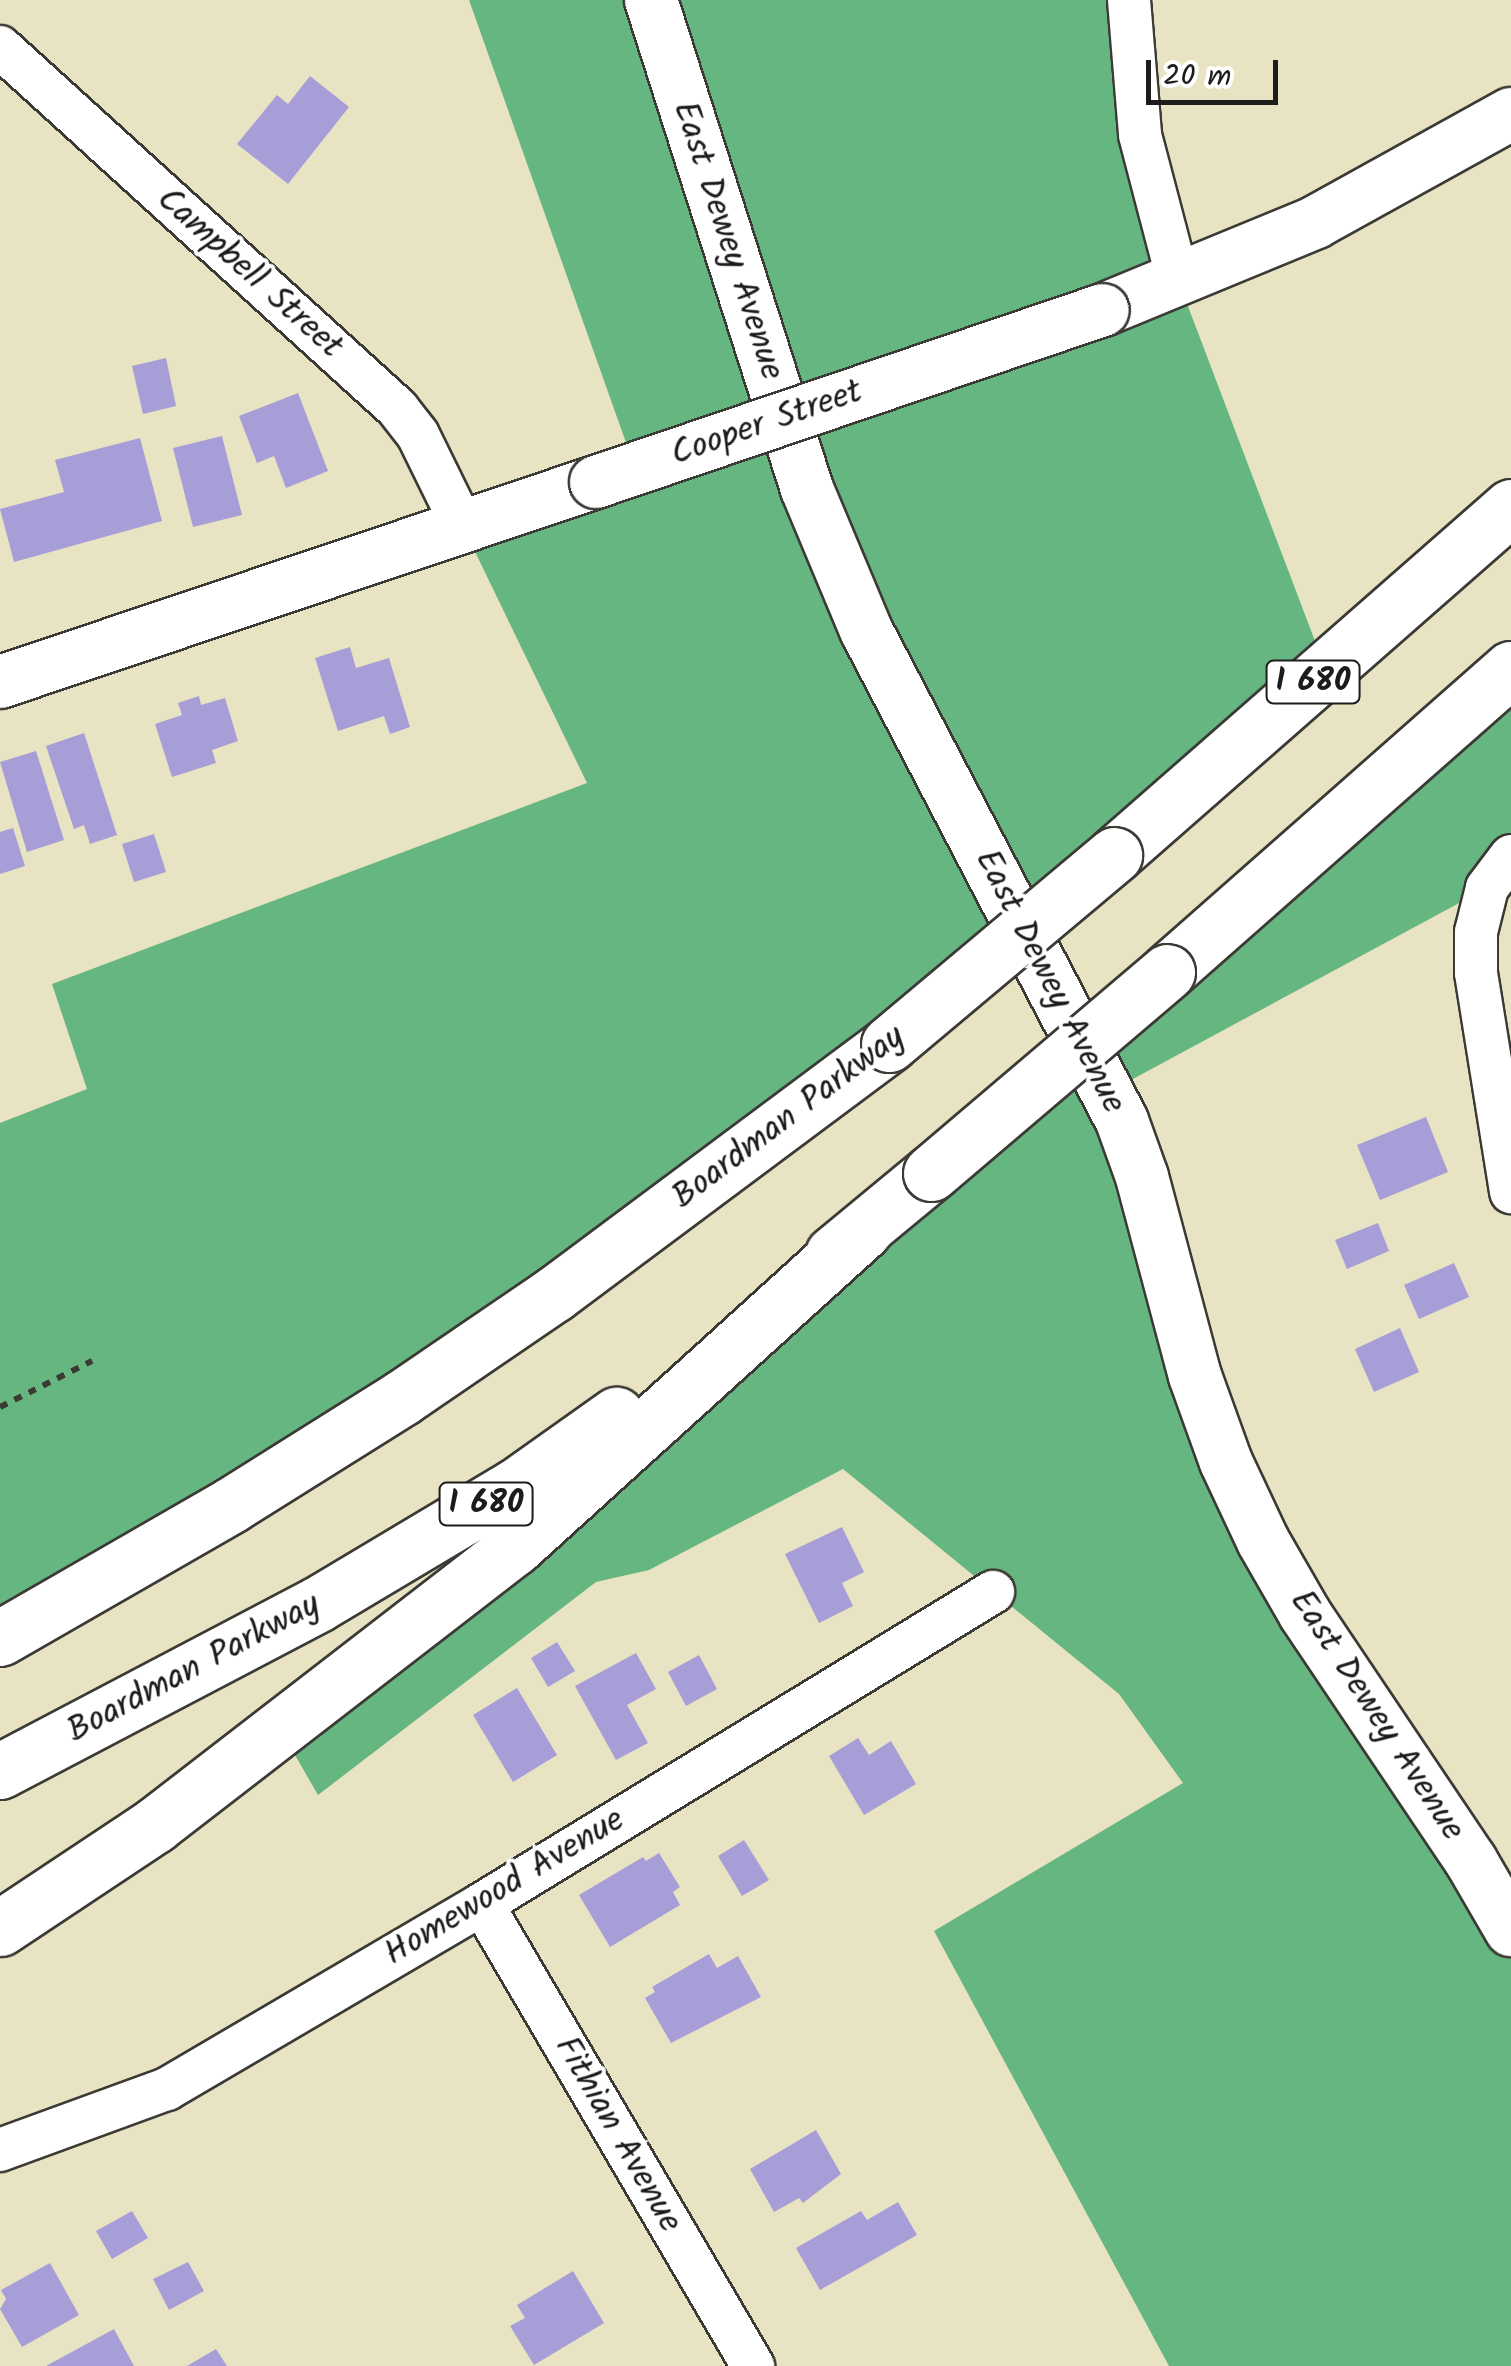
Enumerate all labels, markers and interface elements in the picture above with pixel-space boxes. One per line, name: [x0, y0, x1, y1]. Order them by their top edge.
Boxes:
scale bar: [1151, 40, 1284, 102]
text: 20 m: [1163, 53, 1231, 101]
street label: East Dewey Avenue: [662, 96, 792, 386]
street label: Campbell Street: [147, 179, 351, 369]
street label: Cooper Street: [666, 372, 868, 476]
road number: I 680: [1266, 655, 1360, 709]
street label: East Dewey Avenue: [964, 843, 1134, 1121]
street label: Boardman Parkway: [664, 1017, 914, 1219]
road number: I 680: [438, 1477, 534, 1531]
street label: East Dewey Avenue: [1279, 1583, 1473, 1849]
street label: Boardman Parkway: [60, 1585, 328, 1753]
street label: Homewood Avenue: [377, 1800, 633, 1976]
street label: Fithian Avenue: [544, 2029, 690, 2241]

